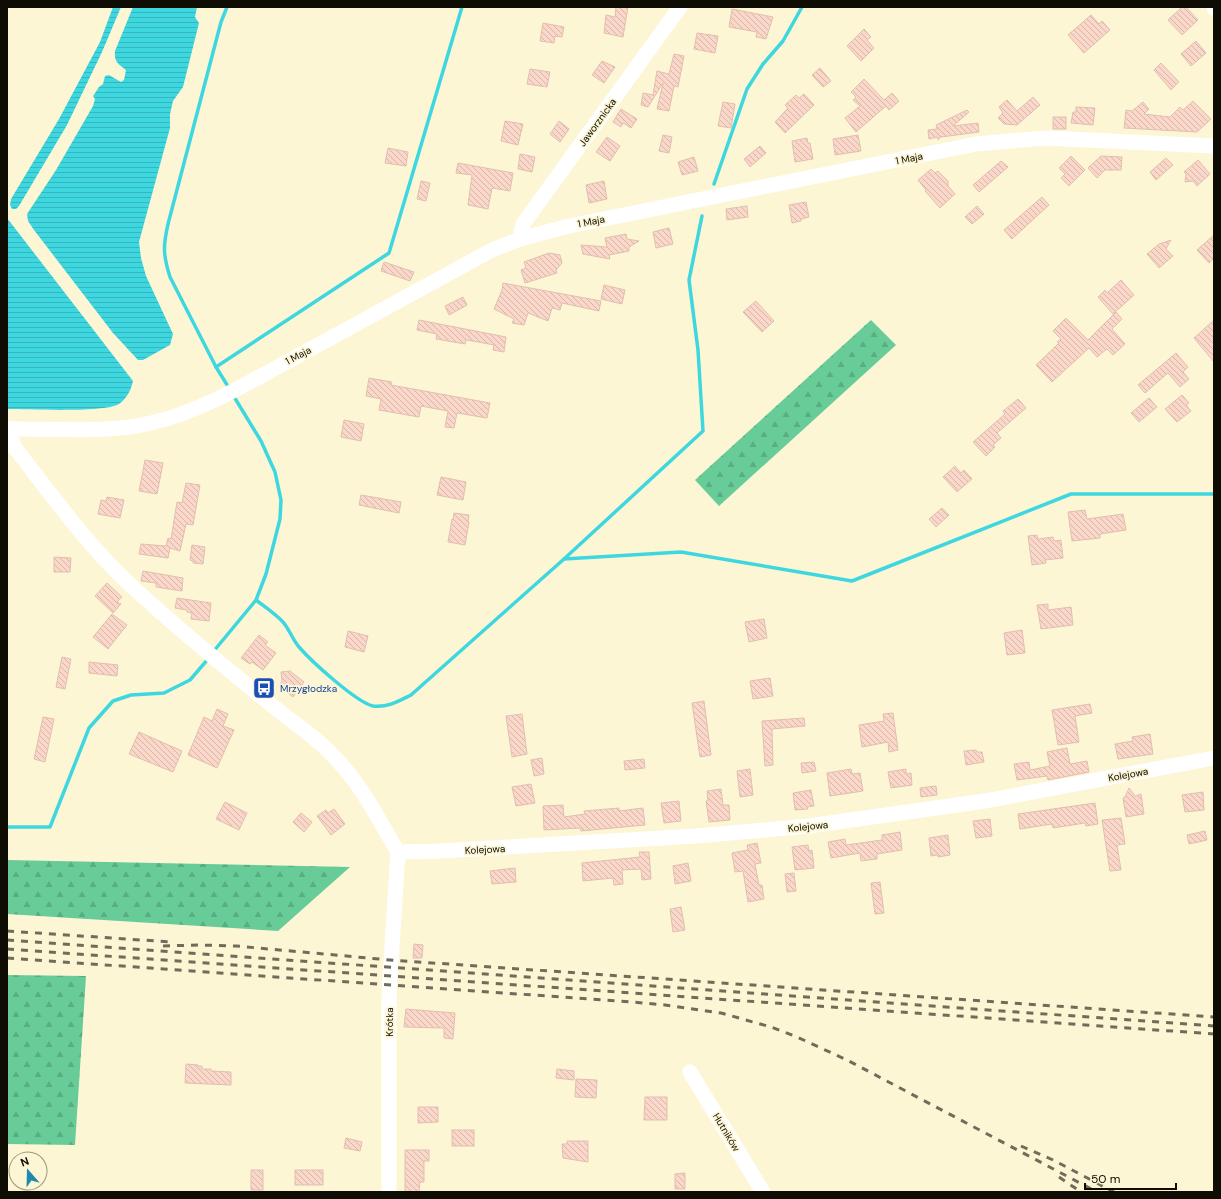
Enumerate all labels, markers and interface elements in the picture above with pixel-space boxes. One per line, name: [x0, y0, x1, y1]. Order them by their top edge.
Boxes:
street label: Jaworznicka: [576, 96, 619, 149]
street label: 1 Maja: [894, 149, 924, 167]
street label: 1 Maja: [576, 212, 606, 230]
street label: 1 Maja: [283, 343, 313, 368]
bus stop icon: Mrzygłodzka: [251, 675, 277, 701]
place label: Mrzygłodzka: [280, 682, 337, 695]
street label: Kolejowa: [1107, 765, 1149, 784]
street label: Kolejowa: [787, 818, 829, 835]
street label: Kolejowa: [465, 842, 506, 857]
street label: Krótka: [383, 1007, 396, 1037]
street label: Hutników: [710, 1111, 743, 1154]
north arrow: [8, 1151, 48, 1191]
text: N: [18, 1154, 31, 1170]
scale bar: [1085, 1165, 1176, 1191]
text: 50 m: [1091, 1171, 1120, 1187]

